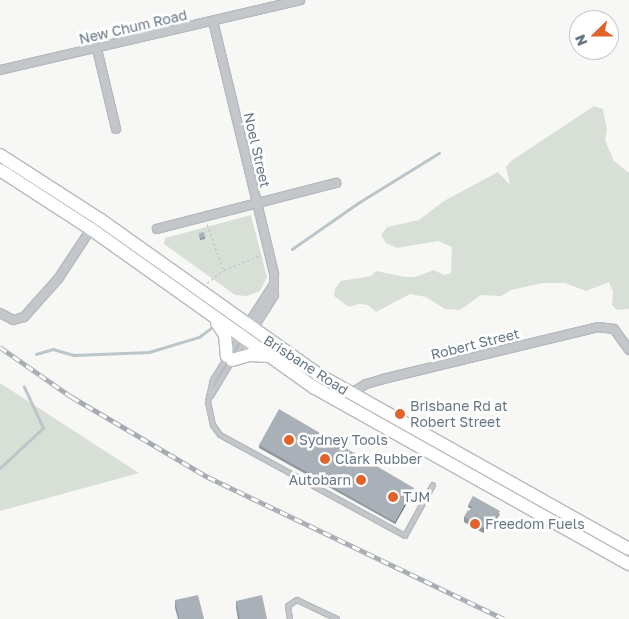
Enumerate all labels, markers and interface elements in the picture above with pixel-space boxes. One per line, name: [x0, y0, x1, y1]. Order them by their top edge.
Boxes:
street label: New Chum Road: [77, 6, 189, 48]
north arrow: [569, 10, 619, 60]
text: N: [571, 32, 590, 49]
street label: Noel Street: [240, 111, 274, 189]
street label: Robert Street: [429, 325, 521, 363]
street label: Brisbane Road: [261, 332, 351, 398]
place label: Brisbane Rd at Robert Street: [410, 398, 508, 431]
marker: Brisbane Rd at Robert Street: [394, 408, 406, 420]
place label: Sydney Tools: [299, 432, 388, 448]
marker: Sydney Tools: [283, 434, 295, 446]
place label: Clark Rubber: [335, 451, 422, 467]
marker: Clark Rubber: [319, 453, 331, 465]
place label: Autobarn: [289, 472, 351, 488]
marker: Autobarn: [355, 474, 367, 486]
place label: TJM: [403, 489, 430, 505]
marker: TJM: [387, 491, 399, 503]
place label: Freedom Fuels: [485, 516, 585, 532]
marker: Freedom Fuels: [469, 518, 481, 530]

